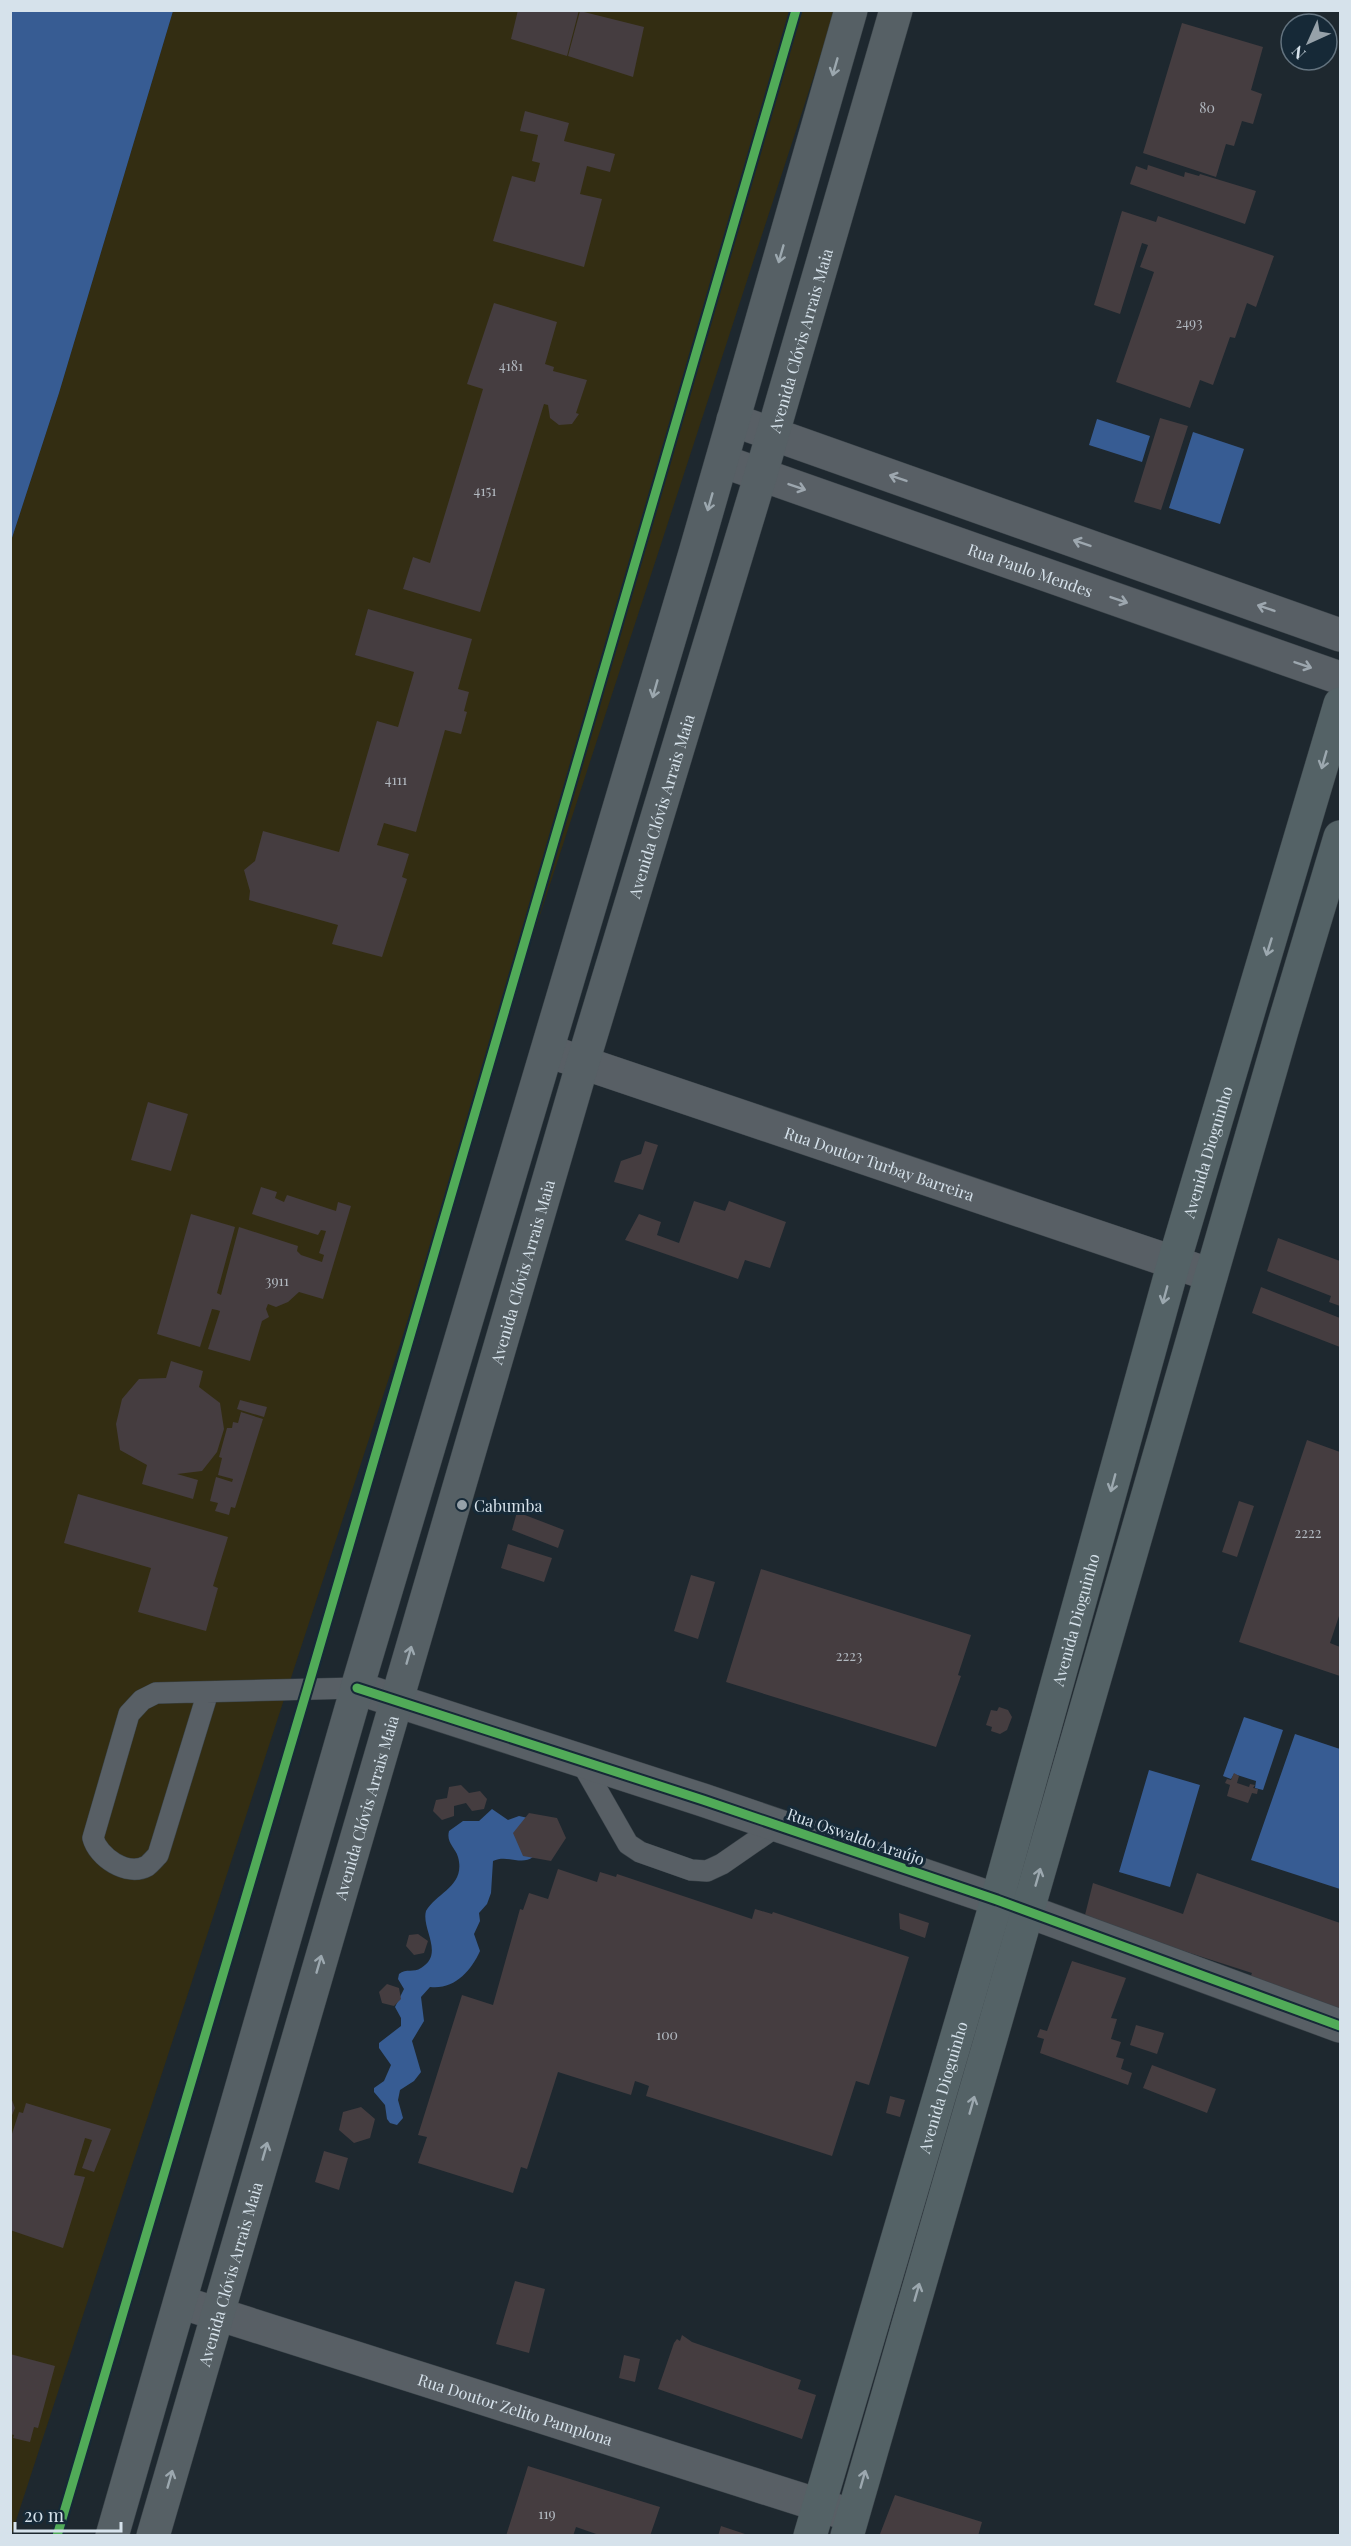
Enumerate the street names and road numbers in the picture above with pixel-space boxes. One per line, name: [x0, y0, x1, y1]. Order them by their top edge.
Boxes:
street label: Avenida Clóvis Arrais Maia: [763, 246, 837, 436]
street label: Rua Paulo Mendes: [965, 538, 1096, 601]
street label: Avenida Clóvis Arrais Maia: [622, 711, 698, 901]
street label: Avenida Dioguinho: [1177, 1083, 1236, 1221]
street label: Rua Doutor Turbay Barreira: [782, 1121, 977, 1205]
street label: Avenida Clóvis Arrais Maia: [485, 1177, 559, 1367]
street label: Avenida Dioguinho: [1046, 1551, 1103, 1689]
street label: Avenida Clóvis Arrais Maia: [328, 1713, 402, 1903]
street label: Rua Oswaldo Araújo: [784, 1803, 928, 1869]
street label: Avenida Dioguinho: [912, 2018, 971, 2156]
street label: Avenida Clóvis Arrais Maia: [192, 2179, 266, 2370]
street label: Rua Doutor Zelito Pamplona: [416, 2368, 615, 2449]

